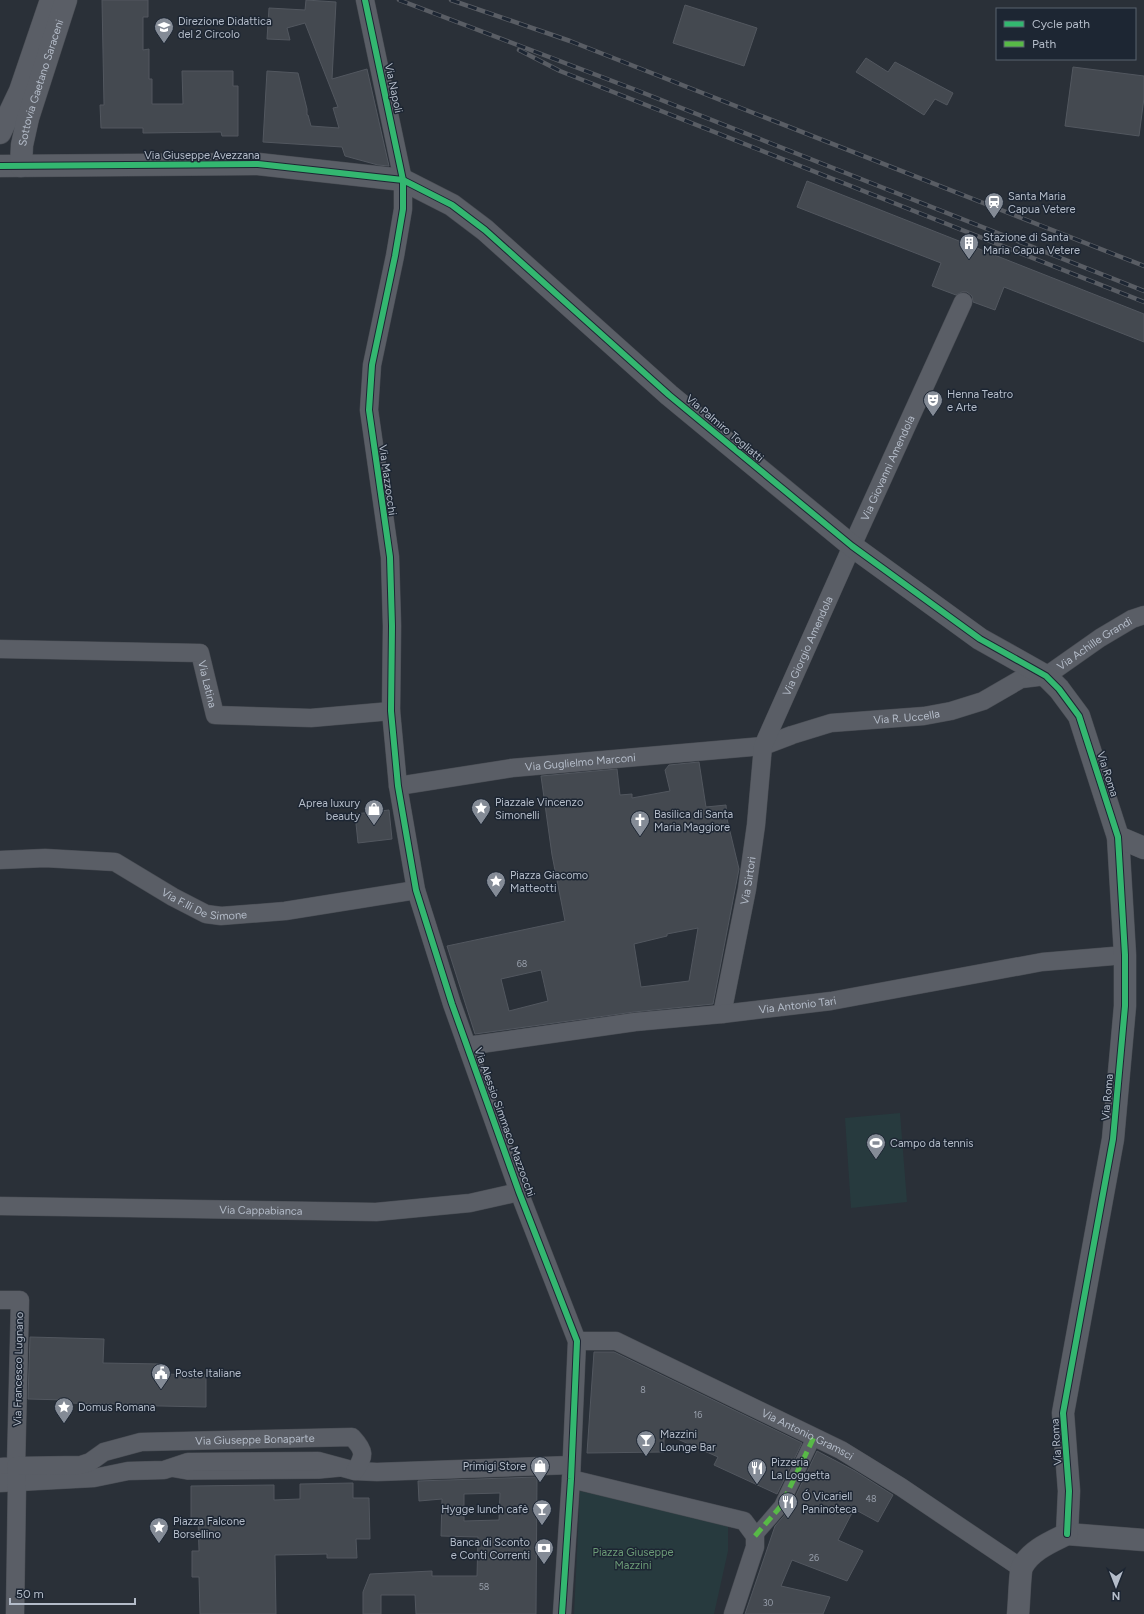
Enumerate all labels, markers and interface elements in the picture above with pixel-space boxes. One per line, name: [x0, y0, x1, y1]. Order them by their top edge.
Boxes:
legend: [996, 8, 1136, 60]
place label: Direzione Didattica del 2 Circolo: [178, 15, 272, 41]
school or university icon: Direzione Didattica del 2 Circolo: [153, 16, 175, 44]
text: Cycle path: [1032, 17, 1090, 31]
street label: Sottovia Gaetano Saraceni: [16, 18, 66, 147]
text: Path: [1032, 37, 1056, 51]
street label: Via Napoli: [382, 62, 405, 114]
street label: Via Giuseppe Avezzana: [144, 149, 260, 162]
place label: Santa Maria Capua Vetere: [1008, 190, 1076, 216]
station icon: Santa Maria Capua Vetere: [983, 191, 1005, 219]
place label: Stazione di Santa Maria Capua Vetere: [983, 231, 1080, 257]
building icon: Stazione di Santa Maria Capua Vetere: [958, 232, 980, 260]
place label: Henna Teatro e Arte: [947, 388, 1013, 414]
theatre icon: Henna Teatro e Arte: [922, 389, 944, 417]
street label: Via Palmiro Togliatti: [683, 392, 766, 465]
street label: Via Giovanni Amendola: [858, 413, 918, 523]
street label: Via Mazzocchi: [376, 444, 399, 516]
street label: Via Giorgio Amendola: [780, 594, 836, 698]
street label: Via Achille Grandi: [1055, 614, 1134, 673]
street label: Via Latina: [195, 659, 219, 709]
street label: Via R. Uccella: [873, 707, 941, 727]
street label: Via Roma: [1094, 750, 1121, 798]
street label: Via Guglielmo Marconi: [524, 751, 636, 774]
place label: Piazzale Vincenzo Simonelli: [495, 796, 583, 822]
place label: Aprea luxury beauty: [299, 797, 360, 823]
place icon: Piazzale Vincenzo Simonelli: [470, 797, 492, 825]
shop icon: Aprea luxury beauty: [363, 798, 385, 826]
place label: Basilica di Santa Maria Maggiore: [654, 808, 733, 834]
church icon: Basilica di Santa Maria Maggiore: [629, 809, 651, 837]
street label: Via Sirtori: [738, 856, 758, 906]
place label: Piazza Giacomo Matteotti: [510, 869, 588, 895]
place icon: Piazza Giacomo Matteotti: [485, 870, 507, 898]
street label: Via F.lli De Simone: [159, 886, 248, 923]
house number: 68: [517, 958, 528, 969]
street label: Via Antonio Tari: [758, 994, 837, 1017]
street label: Via Alessio Simmaco Mazzocchi: [471, 1046, 538, 1198]
street label: Via Roma: [1099, 1073, 1116, 1121]
sports icon: Campo da tennis: [865, 1132, 887, 1160]
place label: Campo da tennis: [890, 1137, 973, 1150]
street label: Via Cappabianca: [219, 1204, 303, 1218]
street label: Via Francesco Lugnano: [11, 1312, 26, 1426]
public building icon: Poste Italiane: [150, 1362, 172, 1390]
place label: Poste Italiane: [175, 1367, 241, 1380]
house number: 8: [640, 1384, 646, 1395]
place icon: Domus Romana: [53, 1396, 75, 1424]
place label: Domus Romana: [78, 1401, 155, 1414]
street label: Via Antonio Gramsci: [759, 1406, 856, 1463]
house number: 16: [694, 1409, 702, 1420]
street label: Via Roma: [1048, 1418, 1065, 1466]
place label: Mazzini Lounge Bar: [660, 1428, 716, 1454]
bar icon: Mazzini Lounge Bar: [635, 1429, 657, 1457]
street label: Via Giuseppe Bonaparte: [195, 1432, 315, 1448]
shop icon: Primigi Store: [529, 1455, 551, 1483]
place label: Pizzeria La Loggetta: [771, 1456, 830, 1482]
restaurant icon: Pizzeria La Loggetta: [746, 1457, 768, 1485]
place label: Primigi Store: [463, 1460, 526, 1473]
place label: Ó Vicariell Paninoteca: [802, 1489, 857, 1516]
restaurant icon: Ó Vicariell Paninoteca: [777, 1491, 799, 1519]
house number: 48: [865, 1493, 877, 1504]
bar icon: Hygge lunch cafè: [531, 1498, 553, 1526]
place label: Hygge lunch cafè: [441, 1503, 528, 1516]
place label: Piazza Falcone Borsellino: [173, 1515, 245, 1541]
place icon: Piazza Falcone Borsellino: [148, 1516, 170, 1544]
place label: Banca di Sconto e Conti Correnti: [450, 1536, 530, 1562]
bank icon: Banca di Sconto e Conti Correnti: [533, 1537, 555, 1565]
park label: Piazza Giuseppe Mazzini: [593, 1546, 673, 1572]
house number: 26: [809, 1552, 819, 1563]
north arrow: [1096, 1566, 1136, 1606]
scale bar: [10, 1580, 135, 1606]
house number: 58: [479, 1581, 490, 1592]
text: 50 m: [16, 1587, 44, 1601]
text: N: [1112, 1589, 1120, 1602]
house number: 30: [763, 1597, 774, 1608]

